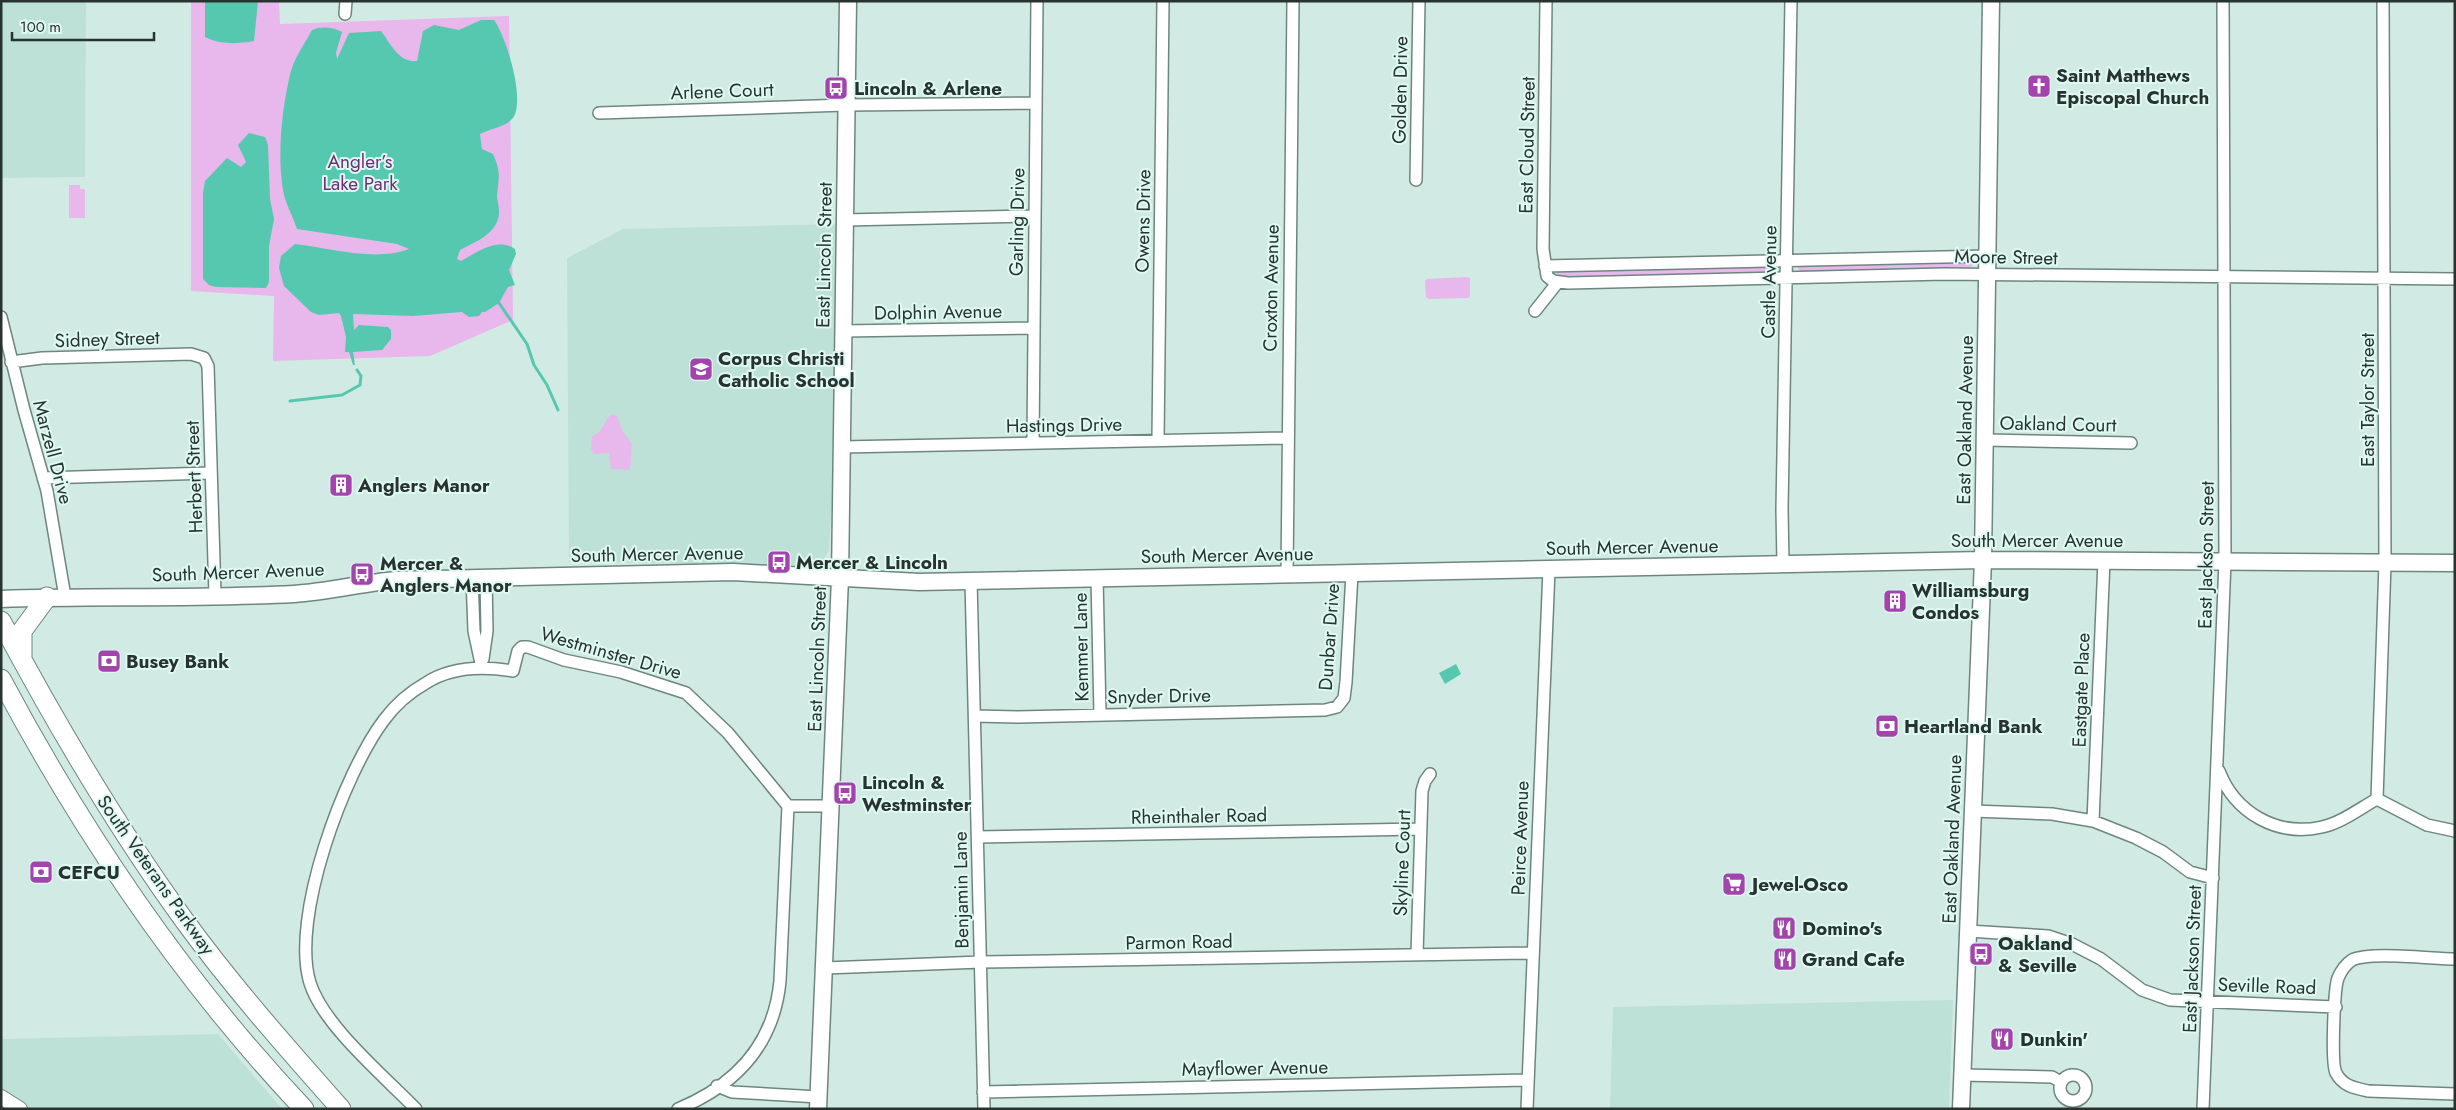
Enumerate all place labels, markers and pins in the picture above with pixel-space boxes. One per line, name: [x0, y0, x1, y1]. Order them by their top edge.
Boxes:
place label: Saint Matthews Episcopal Church: [2056, 62, 2209, 111]
church icon: Saint Matthews Episcopal Church: [2026, 73, 2052, 99]
bus stop icon: Lincoln & Arlene: [823, 75, 849, 101]
place label: Lincoln & Arlene: [854, 75, 1002, 102]
place label: Corpus Christi Catholic School: [718, 345, 855, 394]
school or university icon: Corpus Christi Catholic School: [688, 356, 714, 382]
building icon: Anglers Manor: [328, 472, 354, 498]
place label: Anglers Manor: [357, 472, 490, 499]
bus stop icon: Mercer & Lincoln: [766, 549, 792, 575]
place label: Mercer & Lincoln: [796, 549, 948, 576]
place label: Mercer & Anglers Manor: [379, 550, 512, 599]
bus stop icon: Mercer & Anglers Manor: [349, 561, 375, 587]
place label: Williamsburg Condos: [1912, 577, 2029, 626]
building icon: Williamsburg Condos: [1882, 588, 1908, 614]
bank icon: Busey Bank: [96, 648, 122, 674]
place label: Busey Bank: [126, 648, 229, 675]
bank icon: Heartland Bank: [1874, 713, 1900, 739]
place label: Heartland Bank: [1904, 713, 2042, 740]
place label: Lincoln & Westminster: [862, 769, 972, 818]
bus stop icon: Lincoln & Westminster: [832, 780, 858, 806]
bank icon: CEFCU: [28, 859, 54, 885]
place label: CEFCU: [58, 859, 120, 886]
supermarket icon: Jewel-Osco: [1721, 871, 1747, 897]
place label: Jewel-Osco: [1748, 871, 1848, 898]
restaurant icon: Domino's: [1771, 915, 1797, 941]
place label: Domino's: [1802, 915, 1882, 942]
place label: Oakland & Seville: [1998, 930, 2077, 979]
bus stop icon: Oakland & Seville: [1968, 941, 1994, 967]
restaurant icon: Grand Cafe: [1772, 946, 1798, 972]
place label: Grand Cafe: [1802, 946, 1905, 973]
restaurant icon: Dunkin': [1989, 1026, 2015, 1052]
place label: Dunkin': [2020, 1026, 2088, 1053]

